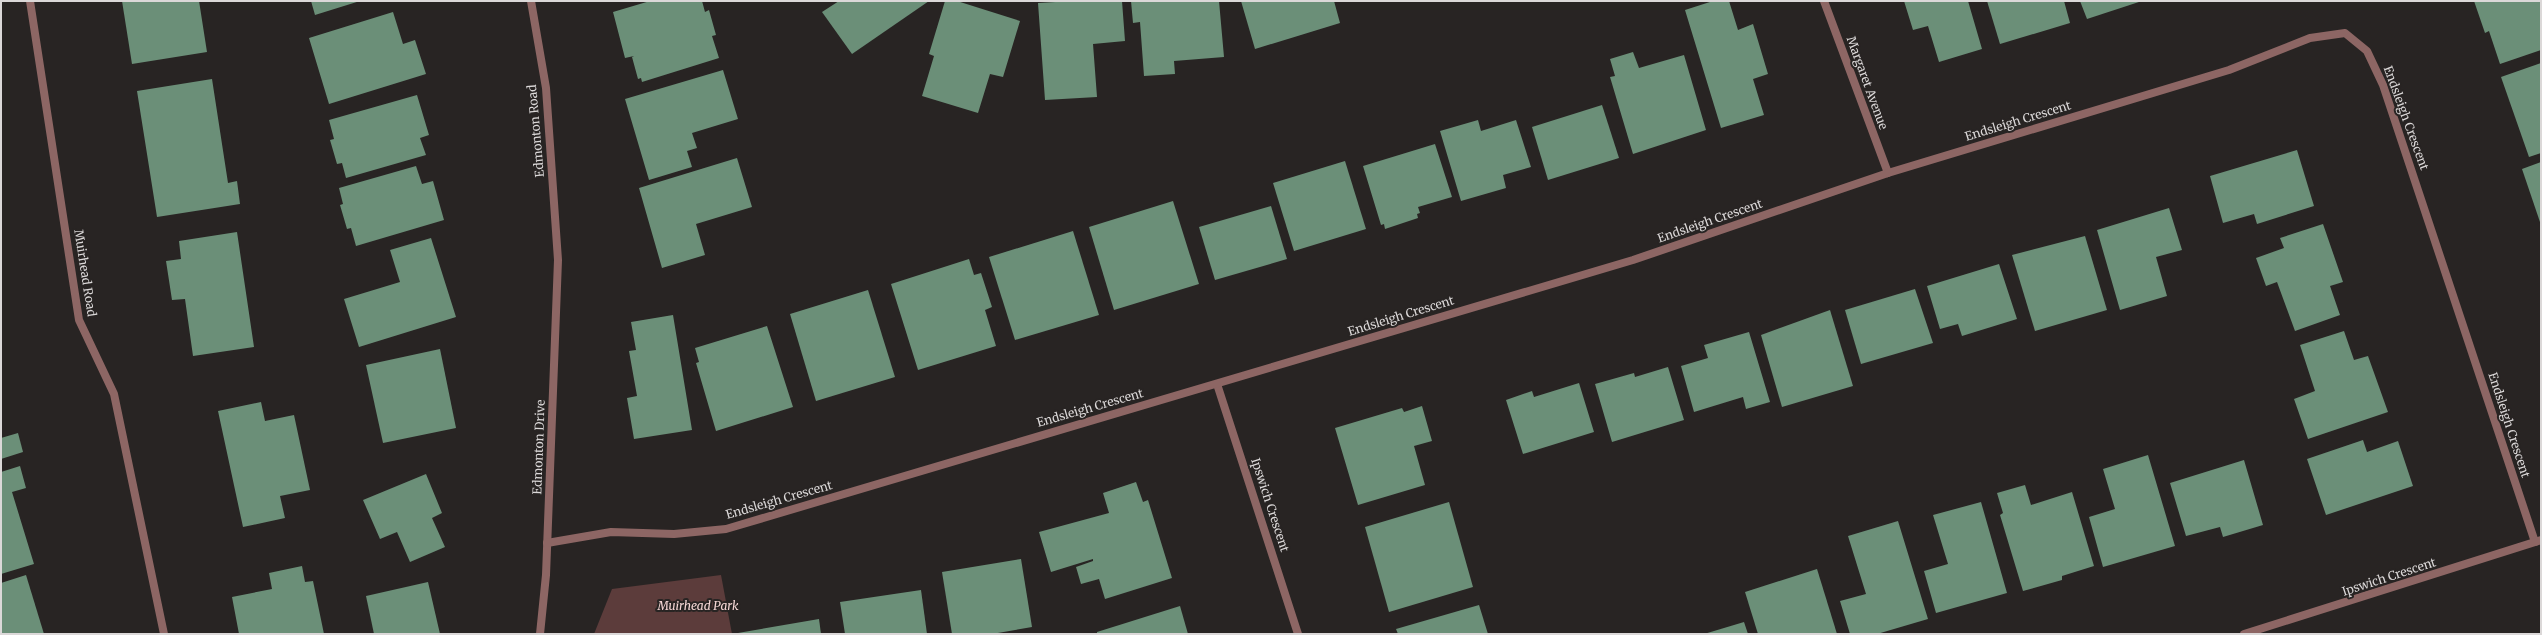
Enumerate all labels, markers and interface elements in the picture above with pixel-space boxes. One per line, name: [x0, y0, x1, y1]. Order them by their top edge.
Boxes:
street label: Margaret Avenue: [1844, 34, 1891, 132]
street label: Endsleigh Crescent: [2381, 64, 2432, 172]
street label: Edmonton Road: [524, 84, 547, 178]
street label: Endsleigh Crescent: [1963, 97, 2073, 144]
street label: Endsleigh Crescent: [1655, 195, 1765, 246]
street label: Muirhead Road: [71, 228, 100, 317]
street label: Endsleigh Crescent: [1346, 292, 1456, 339]
street label: Endsleigh Crescent: [2485, 370, 2534, 480]
street label: Endsleigh Crescent: [1035, 385, 1145, 430]
street label: Edmonton Drive: [529, 399, 548, 495]
street label: Ipswich Crescent: [1248, 456, 1293, 554]
street label: Endsleigh Crescent: [724, 477, 834, 522]
street label: Ipswich Crescent: [2340, 554, 2438, 599]
park label: Muirhead Park: [656, 598, 739, 613]

